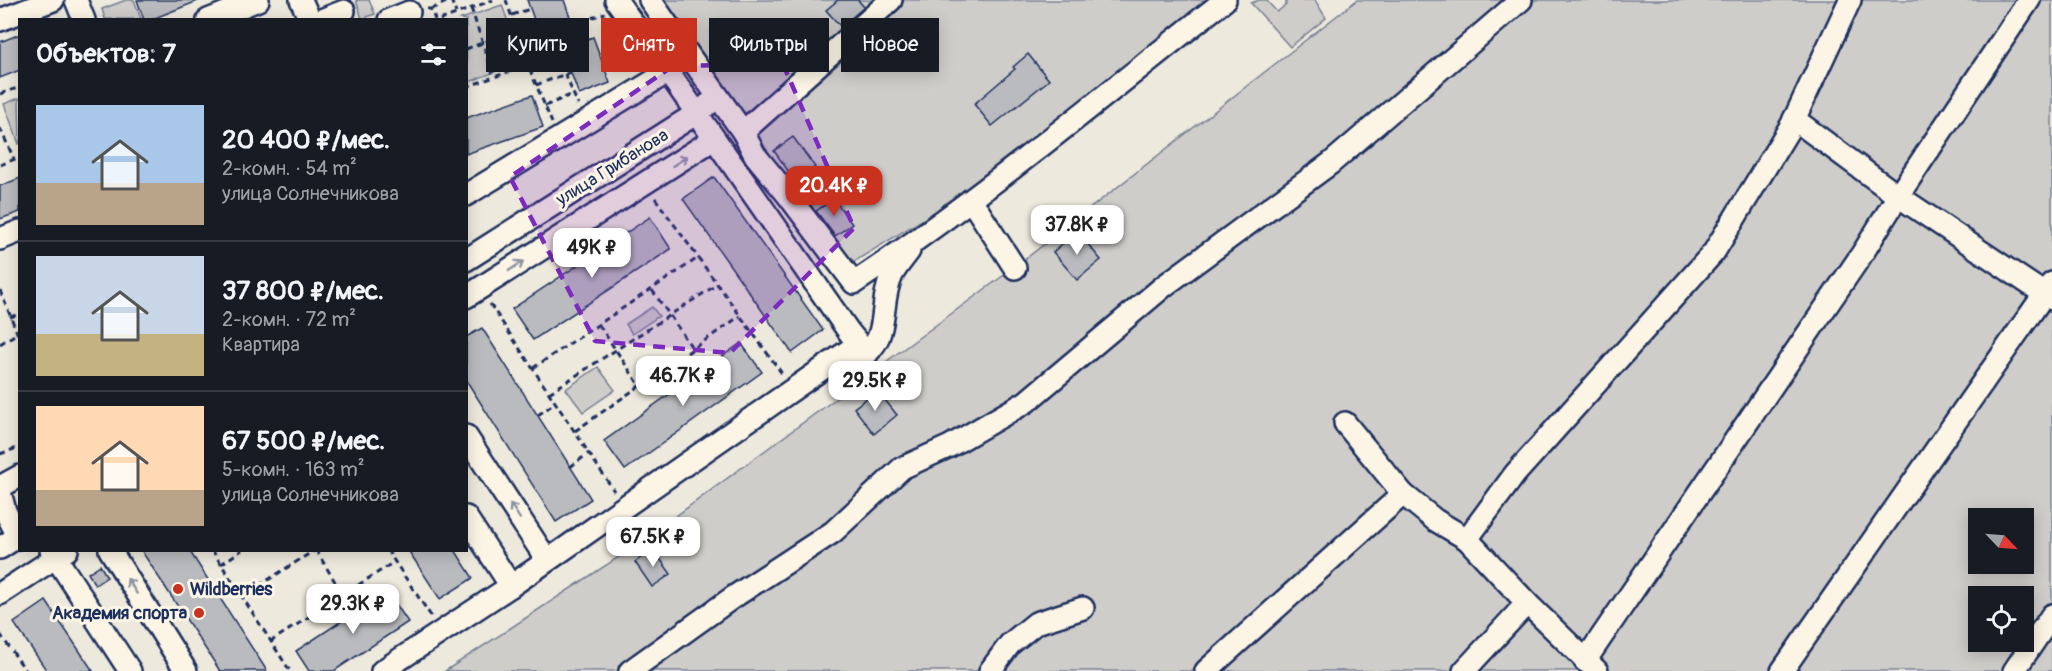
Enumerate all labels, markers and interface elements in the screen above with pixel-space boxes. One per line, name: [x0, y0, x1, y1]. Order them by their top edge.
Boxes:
chip: Купить: [486, 18, 589, 72]
chip: Снять: [601, 18, 697, 72]
chip: Фильтры: [709, 18, 829, 72]
chip: Новое: [841, 18, 939, 72]
text: Объектов: 7: [36, 38, 176, 70]
icon: filters: [417, 38, 450, 71]
text: 20 400 ₽/мес.: [222, 124, 390, 156]
street label: улица Грибанова: [551, 124, 673, 212]
icon: home: [84, 129, 156, 201]
one-way arrow: [671, 154, 688, 166]
text: 2-комн. · 54 m²: [222, 156, 357, 181]
pin: 20.4K ₽: [779, 166, 889, 217]
text: 20.4K ₽: [799, 173, 869, 198]
text: улица Солнечникова: [222, 181, 399, 206]
pin: 37.8K ₽: [1022, 205, 1132, 256]
text: 37.8K ₽: [1045, 212, 1109, 237]
pin: 49K ₽: [550, 228, 634, 279]
text: 49K ₽: [567, 235, 617, 260]
one-way arrow: [507, 260, 524, 272]
text: 37 800 ₽/мес.: [222, 275, 384, 307]
icon: home: [84, 280, 156, 352]
text: 2-комн. · 72 m²: [222, 307, 356, 332]
text: Квартира: [222, 332, 300, 357]
pin: 46.7K ₽: [628, 356, 738, 407]
pin: 29.5K ₽: [820, 361, 930, 412]
text: 46.7K ₽: [650, 363, 716, 388]
text: 29.5K ₽: [842, 368, 908, 393]
text: 67 500 ₽/мес.: [222, 425, 385, 457]
icon: home: [84, 430, 156, 502]
text: 5-комн. · 163 m²: [222, 457, 365, 482]
text: улица Солнечникова: [222, 482, 399, 507]
one-way arrow: [509, 503, 521, 520]
north arrow: [1968, 508, 2034, 574]
map controls: [1968, 508, 2034, 652]
pin: 67.5K ₽: [598, 517, 708, 568]
text: 67.5K ₽: [620, 524, 686, 549]
one-way arrow: [126, 578, 138, 595]
place label: Wildberries: [190, 578, 273, 601]
marker: Wildberries: [171, 582, 185, 596]
pin: 29.3K ₽: [298, 584, 408, 635]
button: locate: [1968, 586, 2034, 652]
text: 29.3K ₽: [320, 591, 386, 616]
place label: Академия спорта: [52, 602, 188, 625]
marker: Академия спорта: [192, 606, 206, 620]

